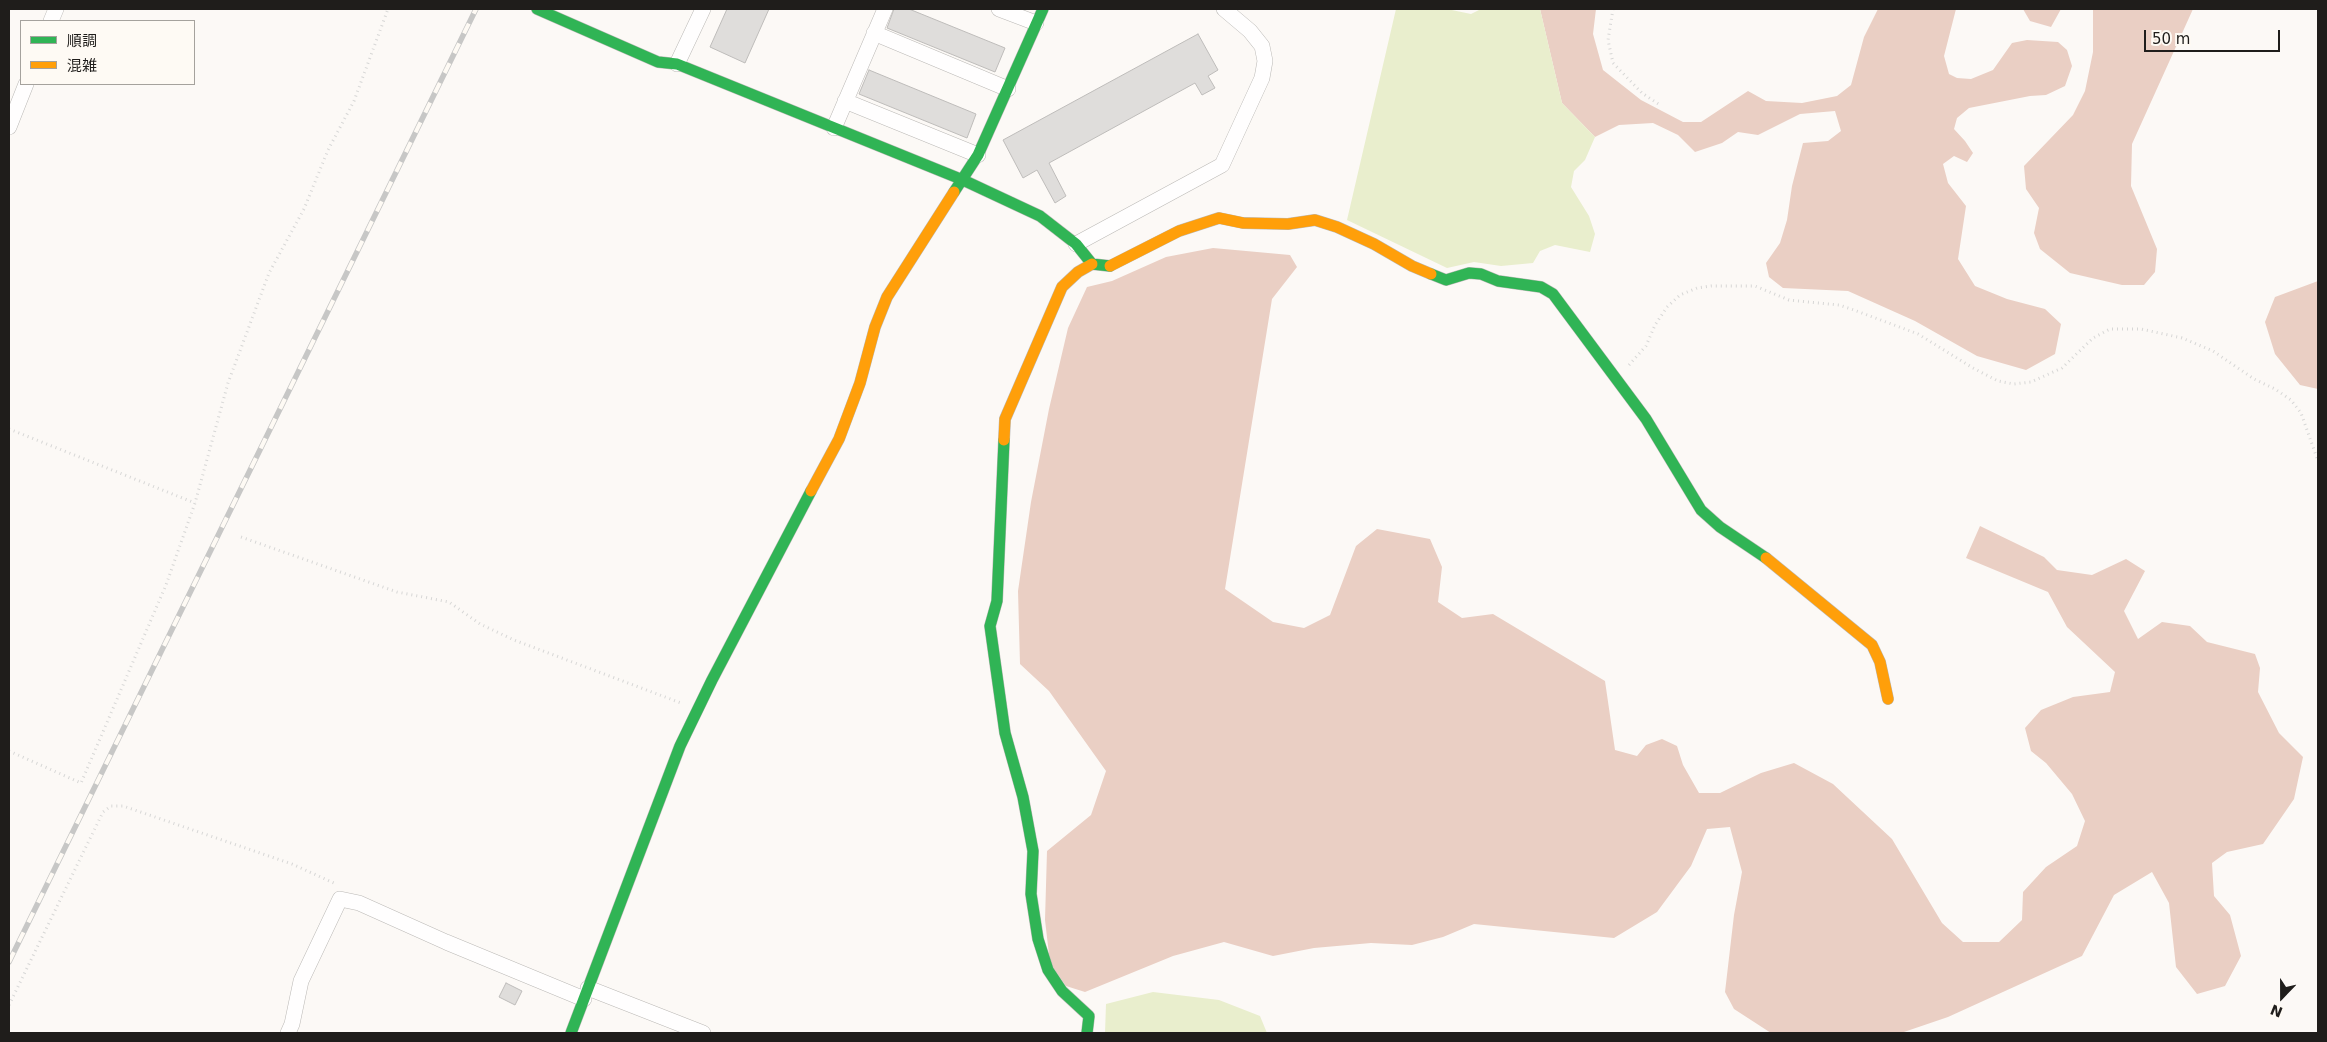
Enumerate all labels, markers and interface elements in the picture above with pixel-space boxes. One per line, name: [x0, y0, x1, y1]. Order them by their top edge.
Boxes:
legend: [20, 20, 195, 85]
scale bar: [2147, 20, 2283, 52]
text: 50 m: [2152, 30, 2190, 48]
text: 順調: [67, 32, 97, 50]
text: 混雑: [67, 57, 97, 75]
north arrow: [2257, 972, 2307, 1022]
text: N: [2268, 1001, 2285, 1021]

